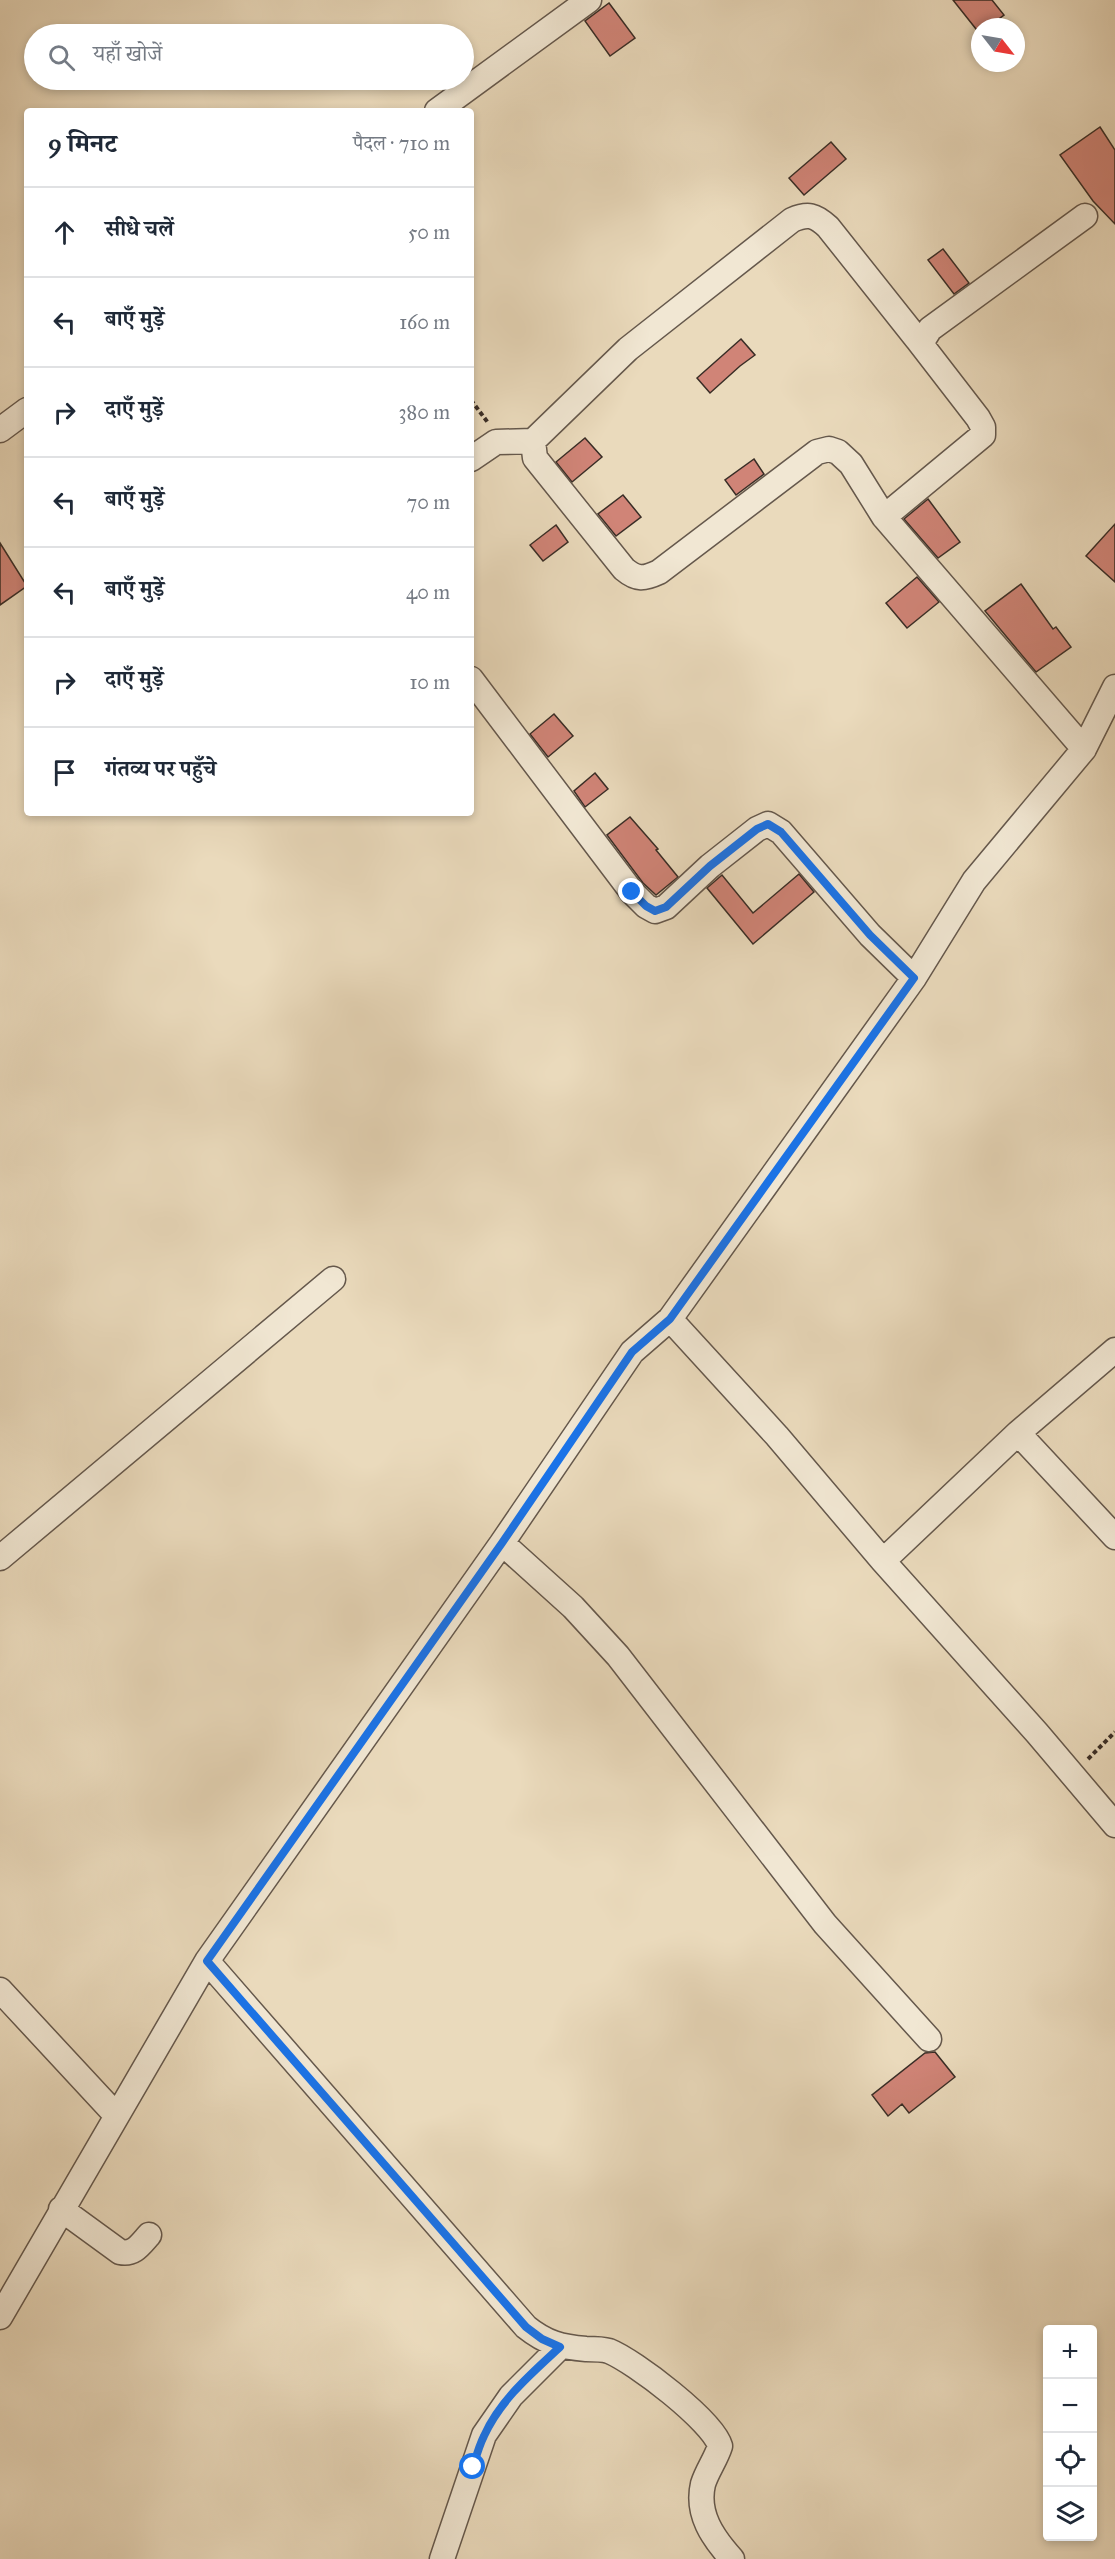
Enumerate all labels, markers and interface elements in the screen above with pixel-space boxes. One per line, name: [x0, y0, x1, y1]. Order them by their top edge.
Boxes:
north arrow: [971, 18, 1025, 72]
search box: [24, 24, 474, 90]
text: यहाँ खोजें: [93, 40, 162, 67]
icon: search: [45, 41, 78, 74]
text: 9 मिनट: [48, 127, 117, 159]
text: पैदल · 710 m: [353, 131, 450, 155]
text: सीधे चलें: [105, 215, 174, 242]
icon: ahead: [48, 216, 81, 249]
text: 50 m: [408, 220, 450, 244]
text: बाएँ मुड़ें: [105, 305, 164, 332]
icon: left: [48, 306, 81, 339]
text: 160 m: [399, 310, 450, 334]
text: दाएँ मुड़ें: [105, 395, 164, 422]
icon: right: [48, 396, 81, 429]
text: 380 m: [399, 400, 450, 424]
text: बाएँ मुड़ें: [105, 485, 164, 512]
icon: left: [48, 486, 81, 519]
text: 70 m: [407, 490, 450, 514]
text: बाएँ मुड़ें: [105, 575, 164, 602]
icon: left: [48, 576, 81, 609]
text: 40 m: [406, 580, 450, 604]
text: दाएँ मुड़ें: [105, 665, 164, 692]
icon: right: [48, 666, 81, 699]
text: 10 m: [409, 670, 450, 694]
text: गंतव्य पर पहुँचे: [105, 755, 216, 782]
icon: arrive: [48, 756, 81, 789]
route end: [618, 878, 644, 904]
map controls: [1043, 2325, 1097, 2541]
button: +: [1043, 2325, 1097, 2379]
button: −: [1043, 2379, 1097, 2433]
button: locate: [1043, 2433, 1097, 2487]
route start: [459, 2453, 485, 2479]
button: layers: [1043, 2487, 1097, 2541]

